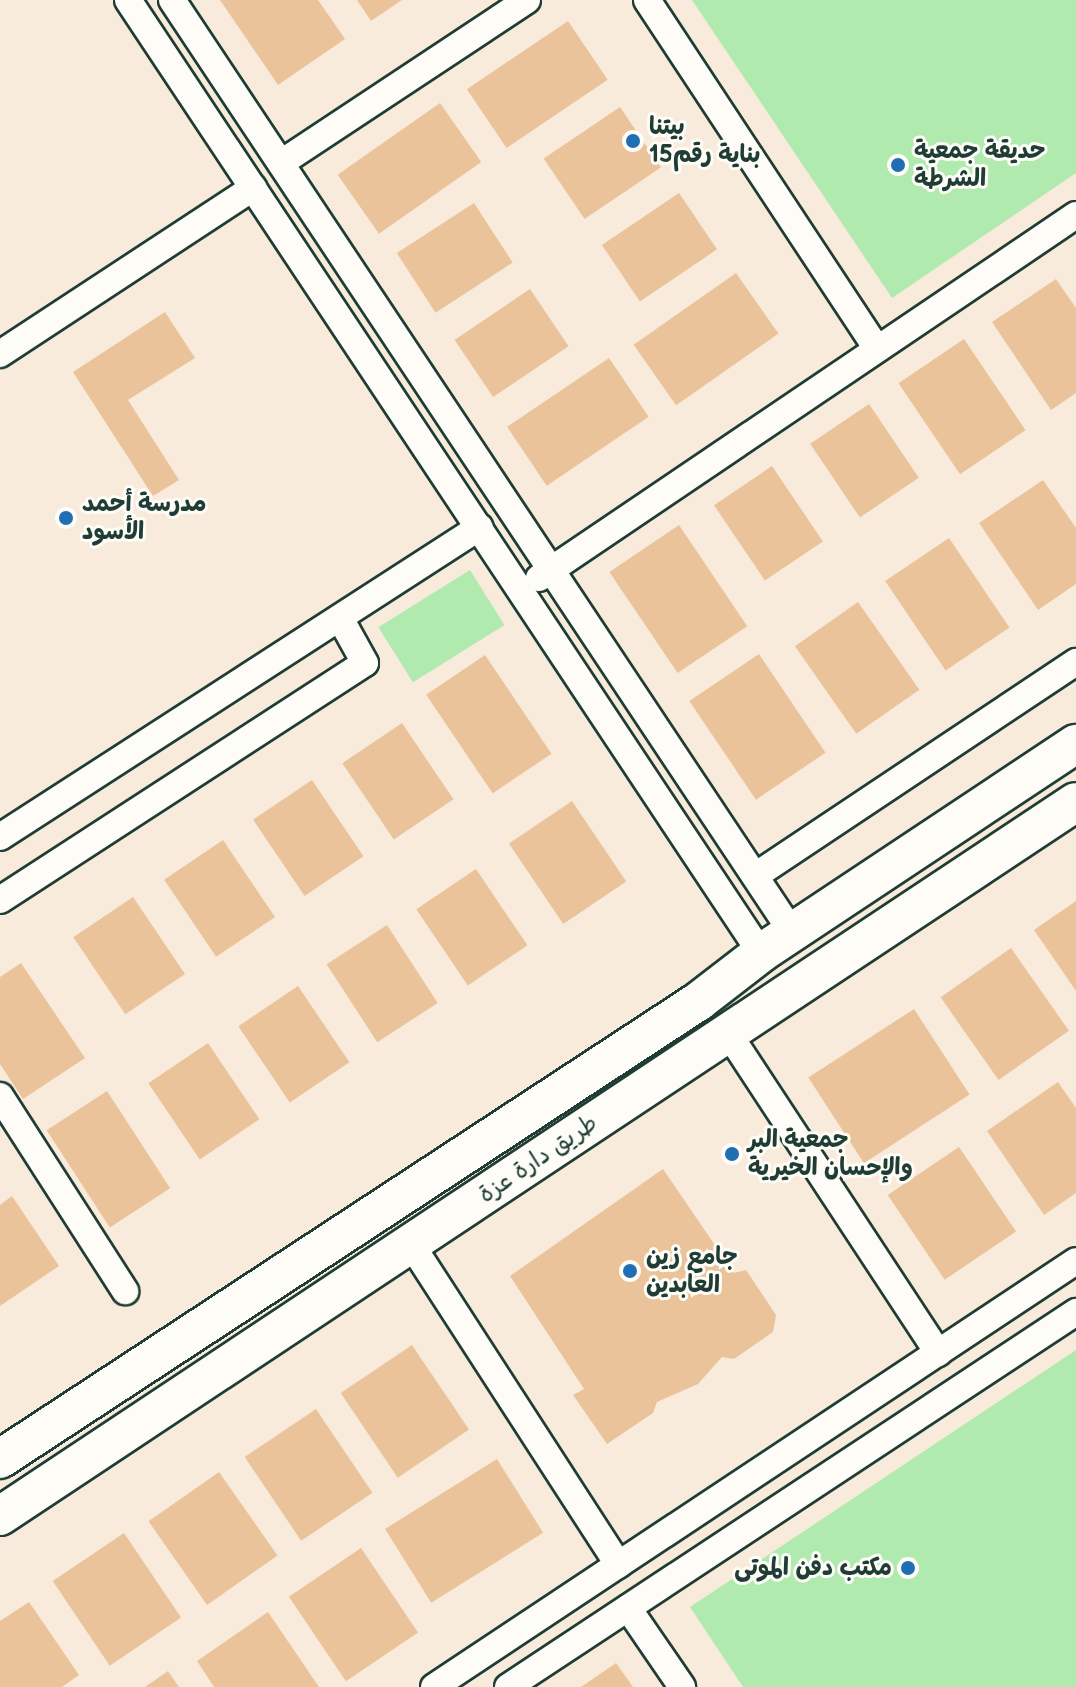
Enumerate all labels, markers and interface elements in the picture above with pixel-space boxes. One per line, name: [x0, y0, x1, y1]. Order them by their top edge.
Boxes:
place label: بيتنا بناية رقم15: [649, 113, 760, 169]
marker: بيتنا بناية رقم15: [624, 132, 642, 150]
place label: حديقة جمعية الشرطة: [914, 137, 1045, 193]
marker: حديقة جمعية الشرطة: [889, 156, 907, 174]
place label: مدرسة أحمد الأسود: [82, 490, 206, 546]
marker: مدرسة أحمد الأسود: [57, 509, 75, 527]
street label: طريق دارة عزة: [473, 1109, 603, 1209]
place label: جمعية البر والإحسان الخيرية: [748, 1126, 913, 1182]
marker: جمعية البر والإحسان الخيرية: [723, 1145, 741, 1163]
place label: جامع زين العابدين: [646, 1243, 738, 1299]
marker: جامع زين العابدين: [621, 1262, 639, 1280]
place label: مكتب دفن الموتى: [734, 1554, 892, 1582]
marker: مكتب دفن الموتى: [899, 1559, 917, 1577]

